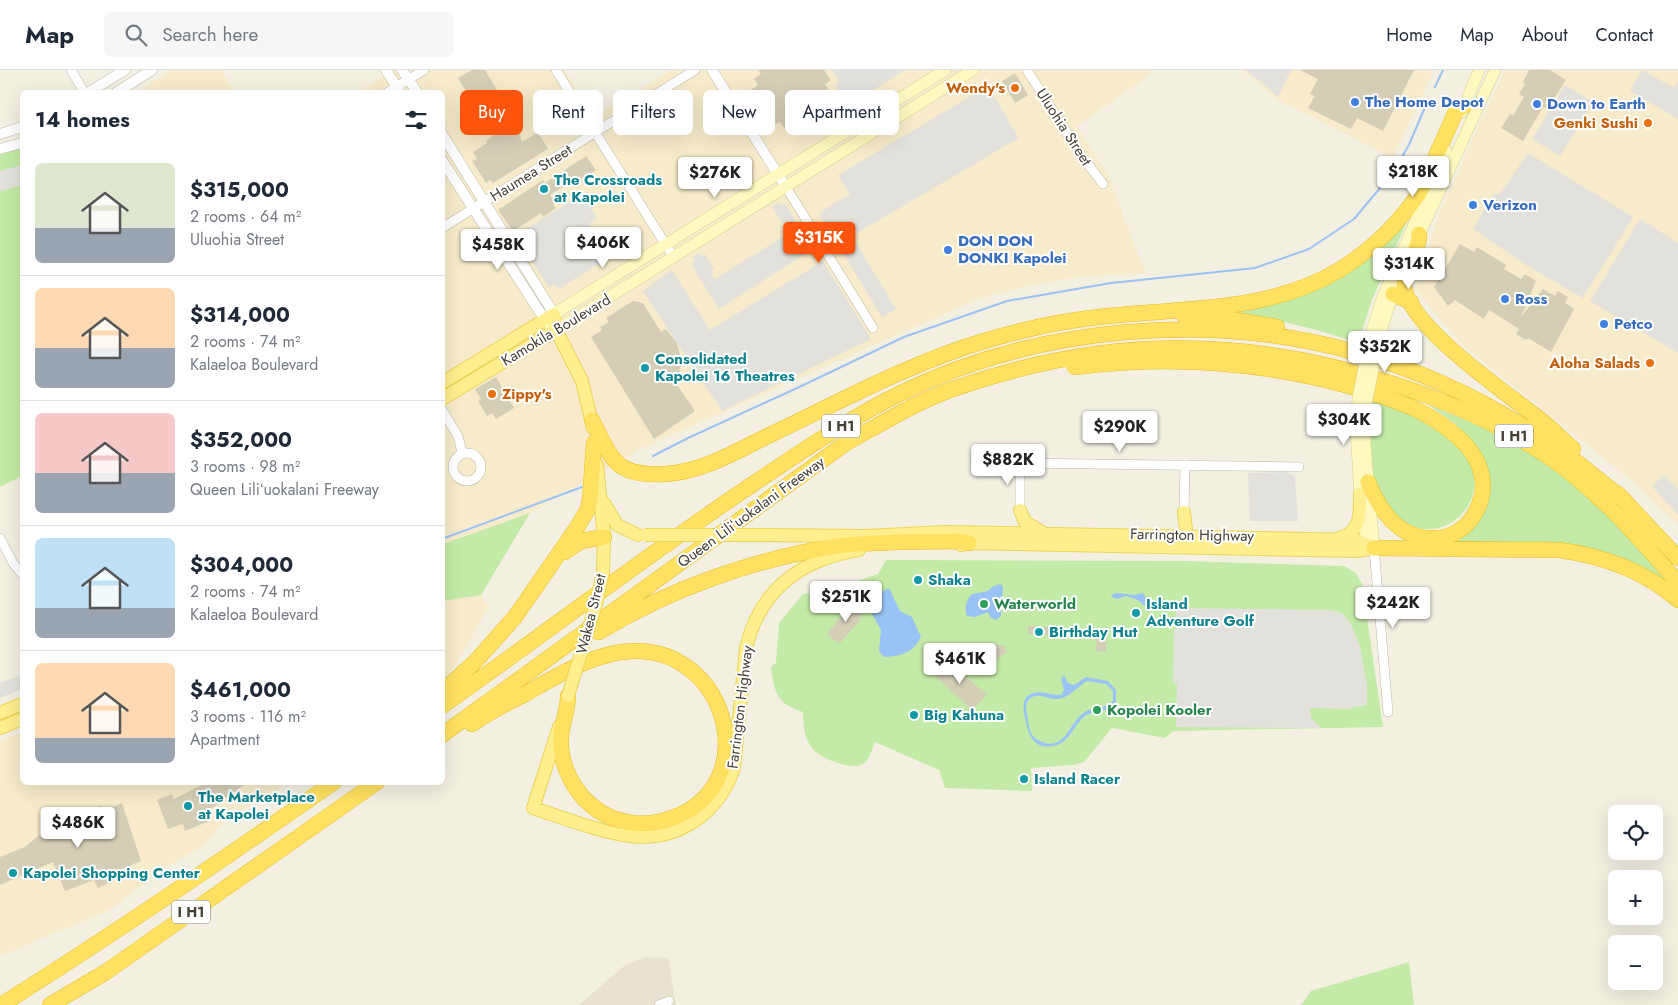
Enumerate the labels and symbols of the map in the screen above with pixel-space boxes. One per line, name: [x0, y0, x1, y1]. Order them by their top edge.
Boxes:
place label: Wendy's: [946, 77, 1005, 99]
marker: Wendy's: [1009, 82, 1021, 94]
street label: Uluohia Street: [1031, 84, 1097, 170]
place label: The Home Depot: [1365, 91, 1484, 113]
place label: Down to Earth: [1547, 93, 1646, 115]
marker: The Home Depot: [1349, 96, 1361, 108]
marker: Down to Earth: [1531, 98, 1543, 110]
place label: Genki Sushi: [1554, 112, 1638, 134]
marker: Genki Sushi: [1642, 117, 1654, 129]
street label: Haumea Street: [486, 139, 576, 207]
pin: $276K: [680, 156, 750, 199]
pin: $218K: [1378, 156, 1448, 198]
place label: The Crossroads at Kapolei: [554, 169, 662, 208]
marker: The Crossroads at Kapolei: [538, 183, 550, 195]
place label: Verizon: [1482, 194, 1537, 216]
marker: Verizon: [1467, 199, 1479, 211]
pin: $315K: [784, 222, 854, 264]
pin: $406K: [568, 226, 638, 269]
pin: $458K: [463, 228, 533, 271]
place label: DON DON DONKI Kapolei: [958, 230, 1066, 269]
marker: DON DON DONKI Kapolei: [942, 244, 954, 256]
pin: $314K: [1374, 248, 1444, 290]
place label: Ross: [1515, 288, 1547, 310]
street label: Kamokila Boulevard: [497, 289, 615, 371]
marker: Ross: [1499, 293, 1511, 305]
place label: Petco: [1614, 313, 1653, 335]
marker: Petco: [1598, 318, 1610, 330]
pin: $352K: [1350, 330, 1420, 373]
place label: Consolidated Kapolei 16 Theatres: [655, 348, 795, 387]
place label: Aloha Salads: [1548, 352, 1640, 374]
marker: Aloha Salads: [1644, 357, 1656, 369]
marker: Consolidated Kapolei 16 Theatres: [639, 362, 651, 374]
place label: Zippy's: [502, 383, 552, 405]
marker: Zippy's: [486, 388, 498, 400]
pin: $304K: [1309, 404, 1379, 446]
pin: $290K: [1085, 410, 1155, 453]
road number: I H1: [822, 414, 860, 438]
road number: I H1: [1495, 424, 1533, 448]
pin: $882K: [973, 444, 1043, 486]
street label: Queen Liliʻuokalani Freeway: [673, 451, 829, 573]
street label: Farrington Highway: [1130, 523, 1255, 547]
place label: Shaka: [928, 569, 971, 591]
street label: Wakea Street: [570, 571, 612, 657]
marker: Shaka: [912, 574, 924, 586]
pin: $251K: [811, 580, 881, 623]
pin: $242K: [1358, 586, 1428, 629]
place label: Waterworld: [994, 593, 1076, 615]
place label: Island Adventure Golf: [1145, 593, 1255, 632]
marker: Waterworld: [978, 598, 990, 610]
marker: Island Adventure Golf: [1130, 607, 1142, 619]
place label: Birthday Hut: [1049, 621, 1138, 643]
marker: Birthday Hut: [1033, 626, 1045, 638]
pin: $461K: [925, 642, 995, 685]
street label: Farrington Highway: [722, 644, 759, 770]
place label: Kopolei Kooler: [1107, 699, 1213, 721]
place label: Big Kahuna: [924, 704, 1004, 726]
marker: Kopolei Kooler: [1091, 704, 1103, 716]
marker: Big Kahuna: [908, 709, 920, 721]
place label: Island Racer: [1034, 768, 1121, 790]
marker: Island Racer: [1018, 773, 1030, 785]
place label: The Marketplace at Kapolei: [198, 786, 315, 825]
marker: The Marketplace at Kapolei: [182, 800, 194, 812]
pin: $486K: [43, 806, 113, 849]
place label: Kapolei Shopping Center: [23, 862, 201, 884]
marker: Kapolei Shopping Center: [7, 867, 19, 879]
road number: I H1: [172, 900, 210, 924]

